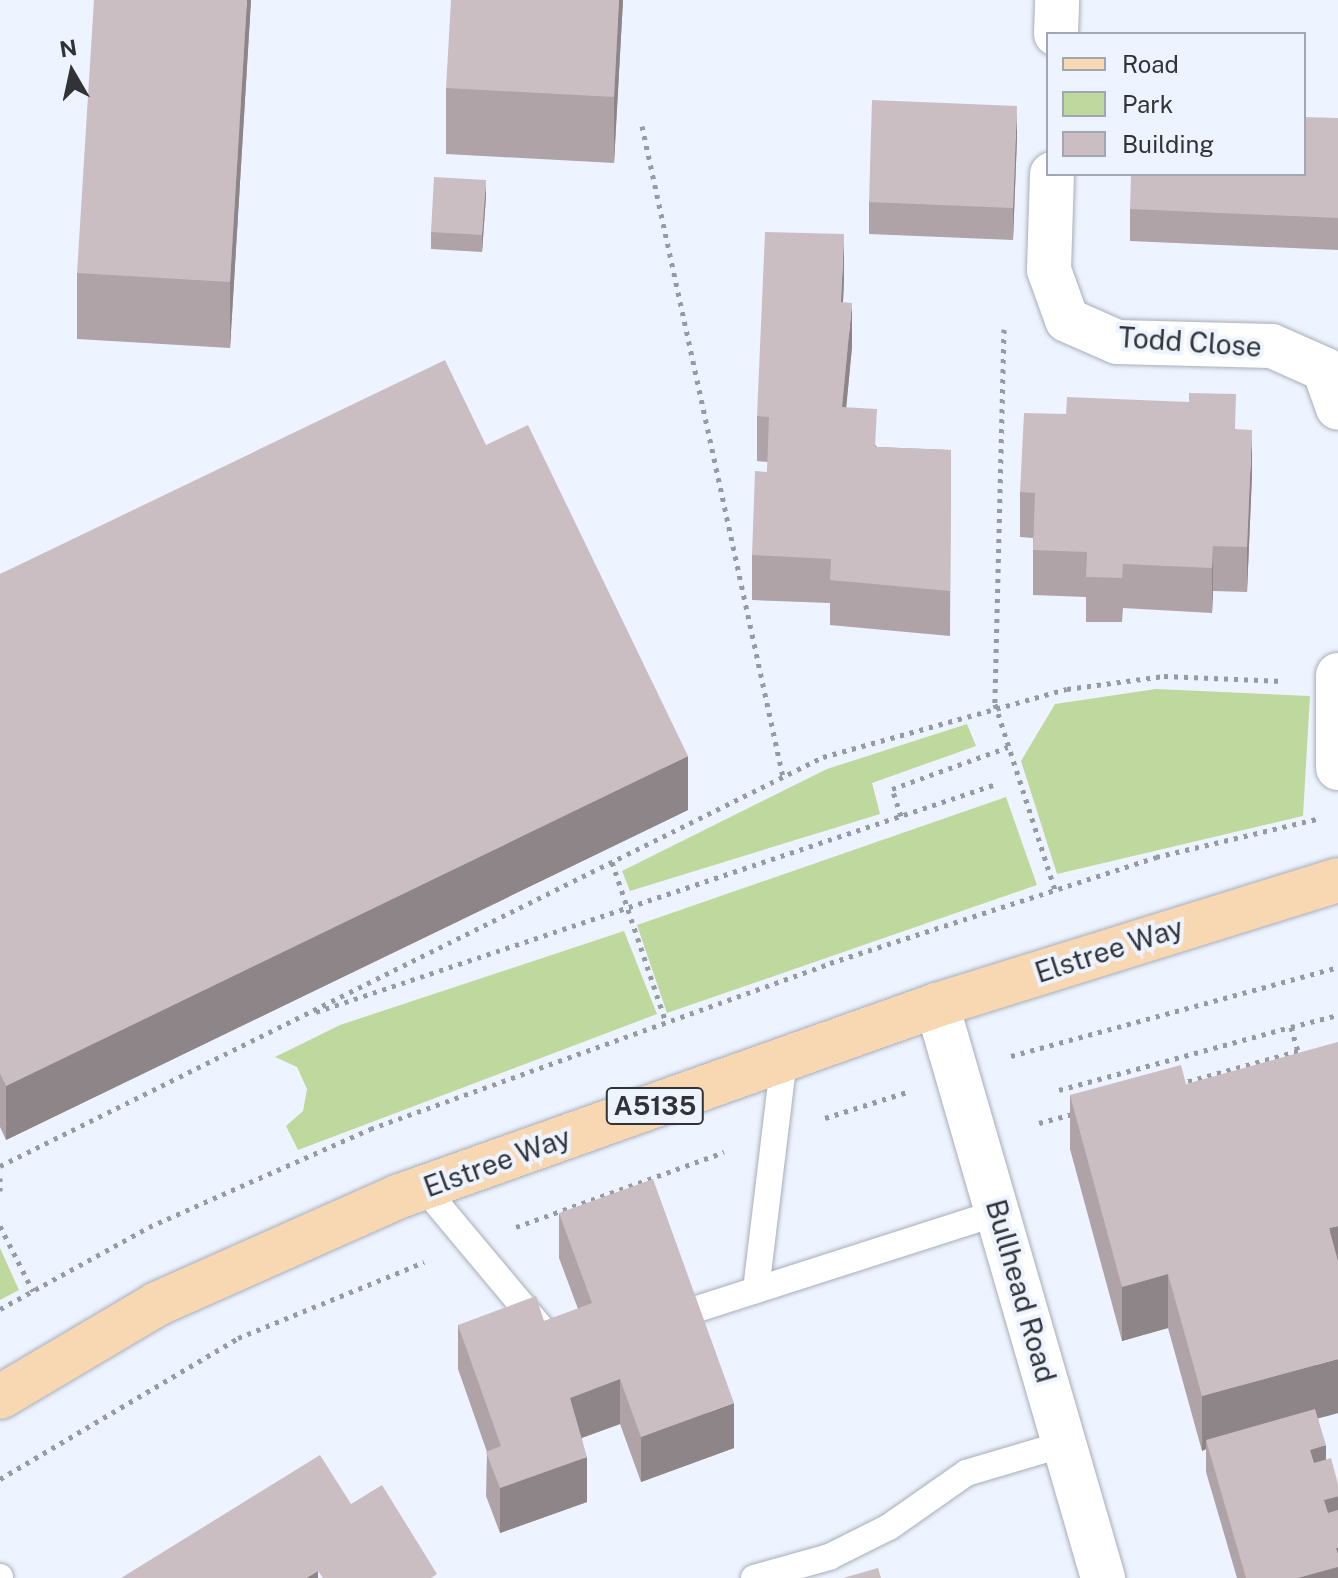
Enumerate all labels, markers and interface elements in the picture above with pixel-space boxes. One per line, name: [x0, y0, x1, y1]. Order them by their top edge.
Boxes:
north arrow: [32, 32, 112, 112]
legend: [1046, 32, 1306, 176]
text: N: [58, 34, 79, 62]
text: Road: [1122, 50, 1179, 78]
text: Park: [1122, 90, 1173, 118]
text: Building: [1122, 130, 1214, 158]
street label: Todd Close: [1117, 320, 1263, 364]
street label: Elstree Way: [1030, 910, 1188, 990]
road number: A5135: [605, 1084, 705, 1128]
street label: Elstree Way: [419, 1120, 575, 1204]
street label: Bullhead Road: [979, 1196, 1063, 1386]

